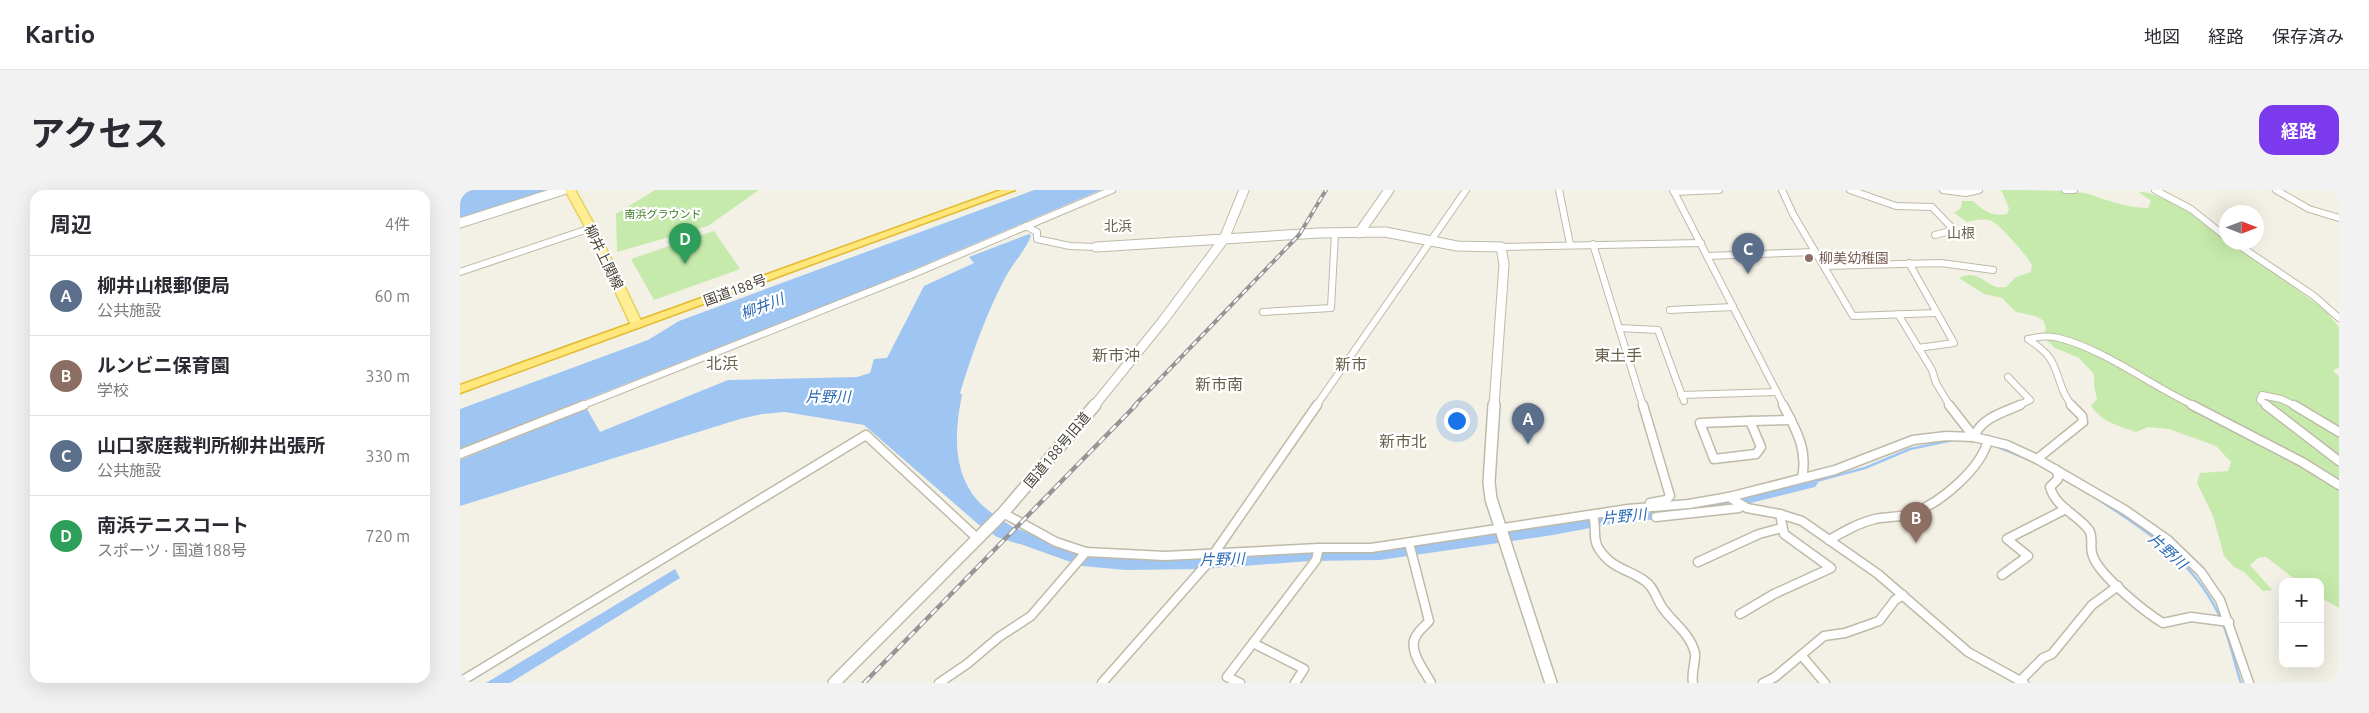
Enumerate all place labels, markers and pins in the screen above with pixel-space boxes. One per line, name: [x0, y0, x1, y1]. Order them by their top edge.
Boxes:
pin: D: [669, 223, 701, 264]
pin: C: [1732, 233, 1764, 274]
place label: 柳美幼稚園: [1819, 250, 1889, 266]
marker: 柳美幼稚園: [1803, 252, 1815, 264]
pin: A: [1512, 403, 1544, 444]
pin: B: [1900, 502, 1932, 543]

